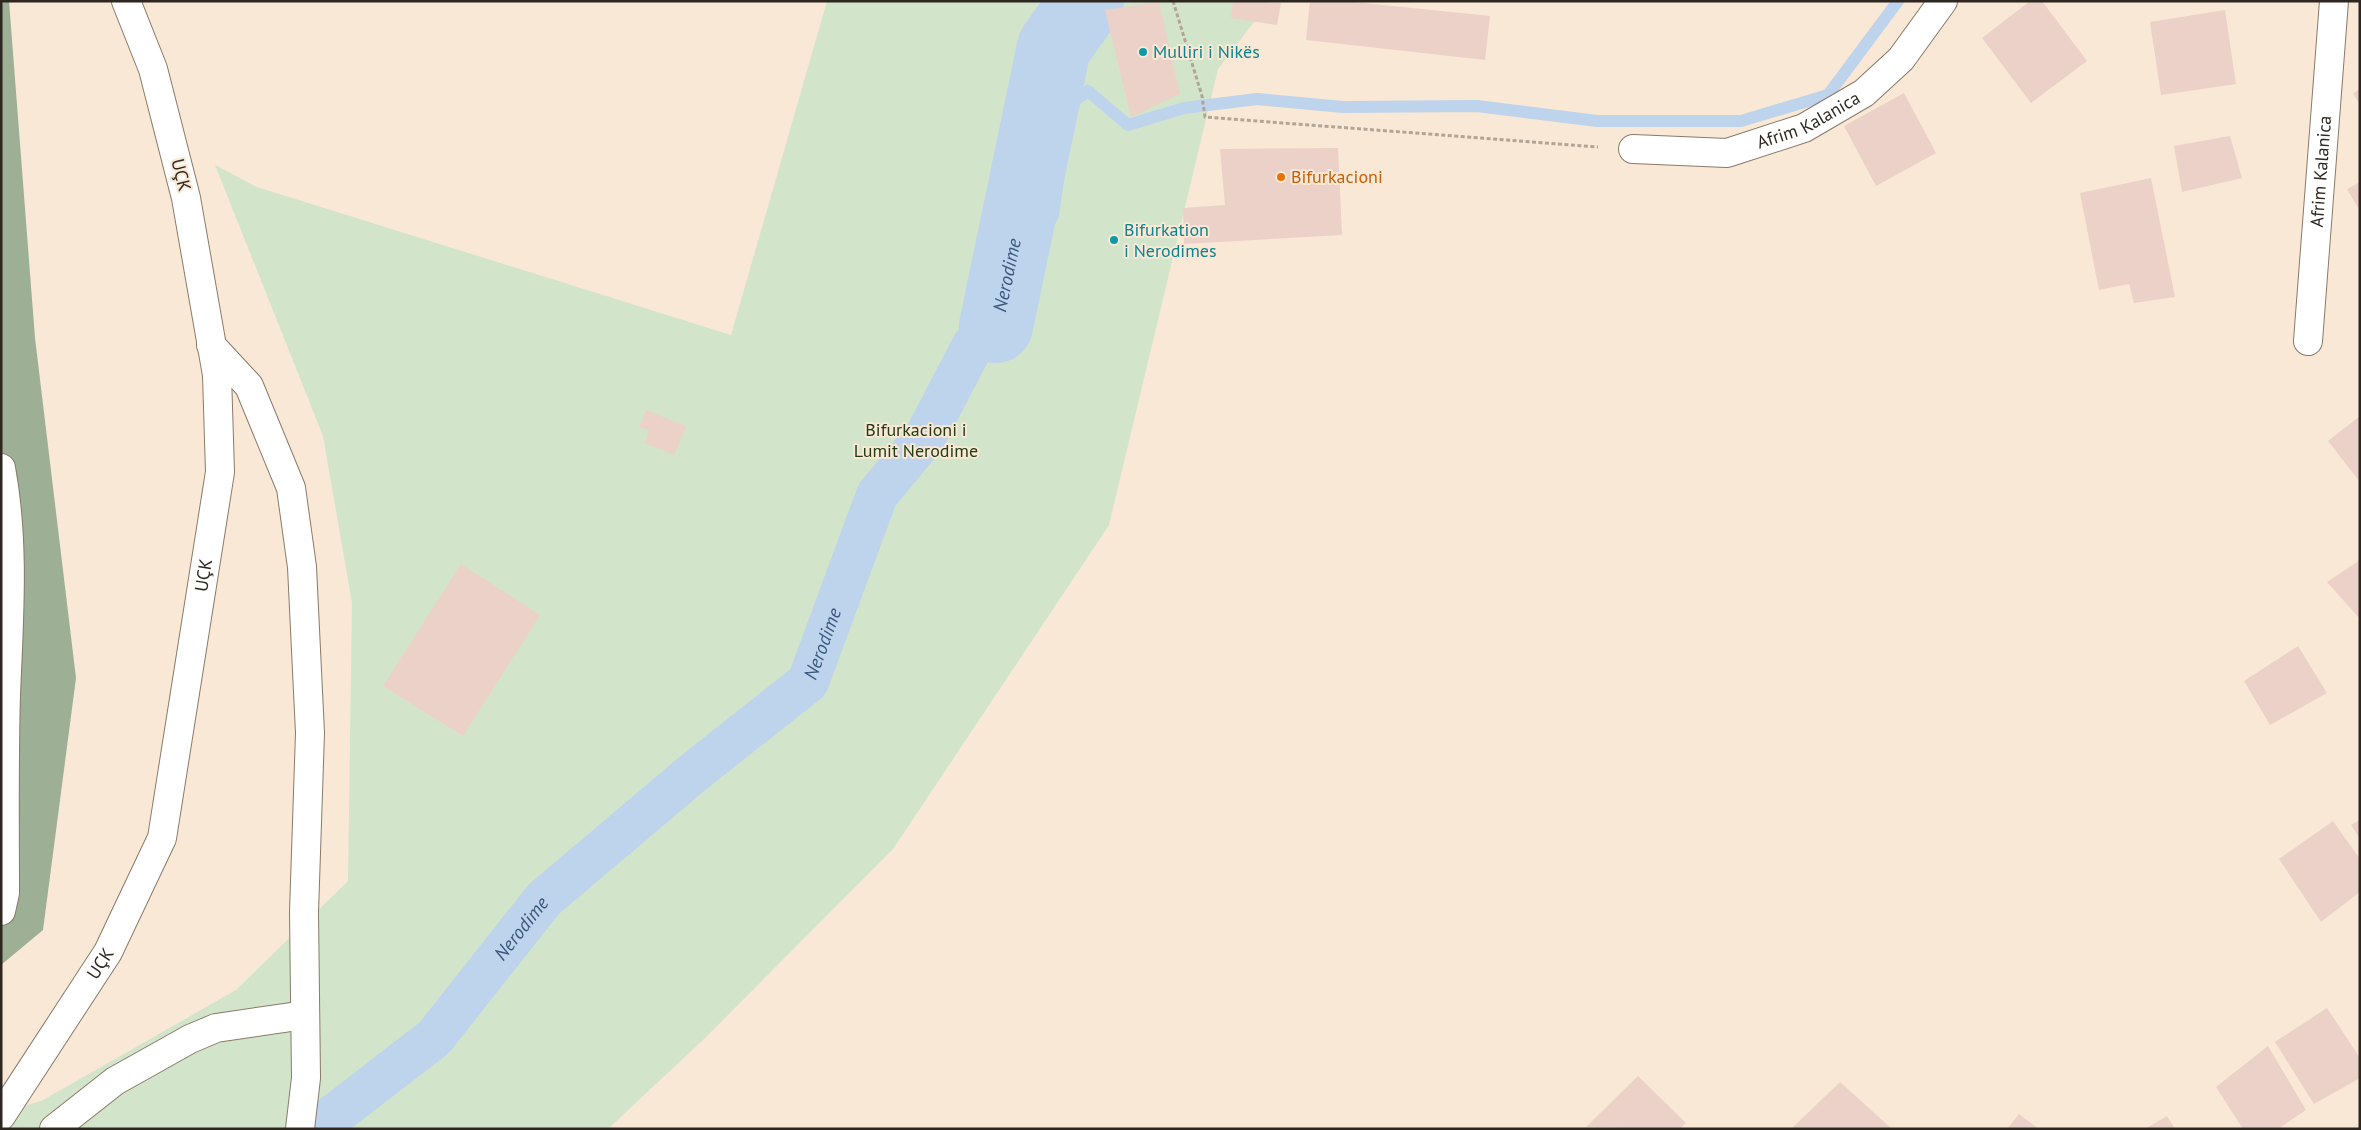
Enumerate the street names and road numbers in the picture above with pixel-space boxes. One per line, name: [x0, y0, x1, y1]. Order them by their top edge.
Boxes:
street label: Afrim Kalanica: [1754, 86, 1864, 154]
street label: Afrim Kalanica: [2305, 115, 2336, 228]
street label: UÇK: [166, 156, 197, 194]
street label: UÇK: [189, 557, 217, 593]
street label: UÇK: [81, 943, 119, 983]

